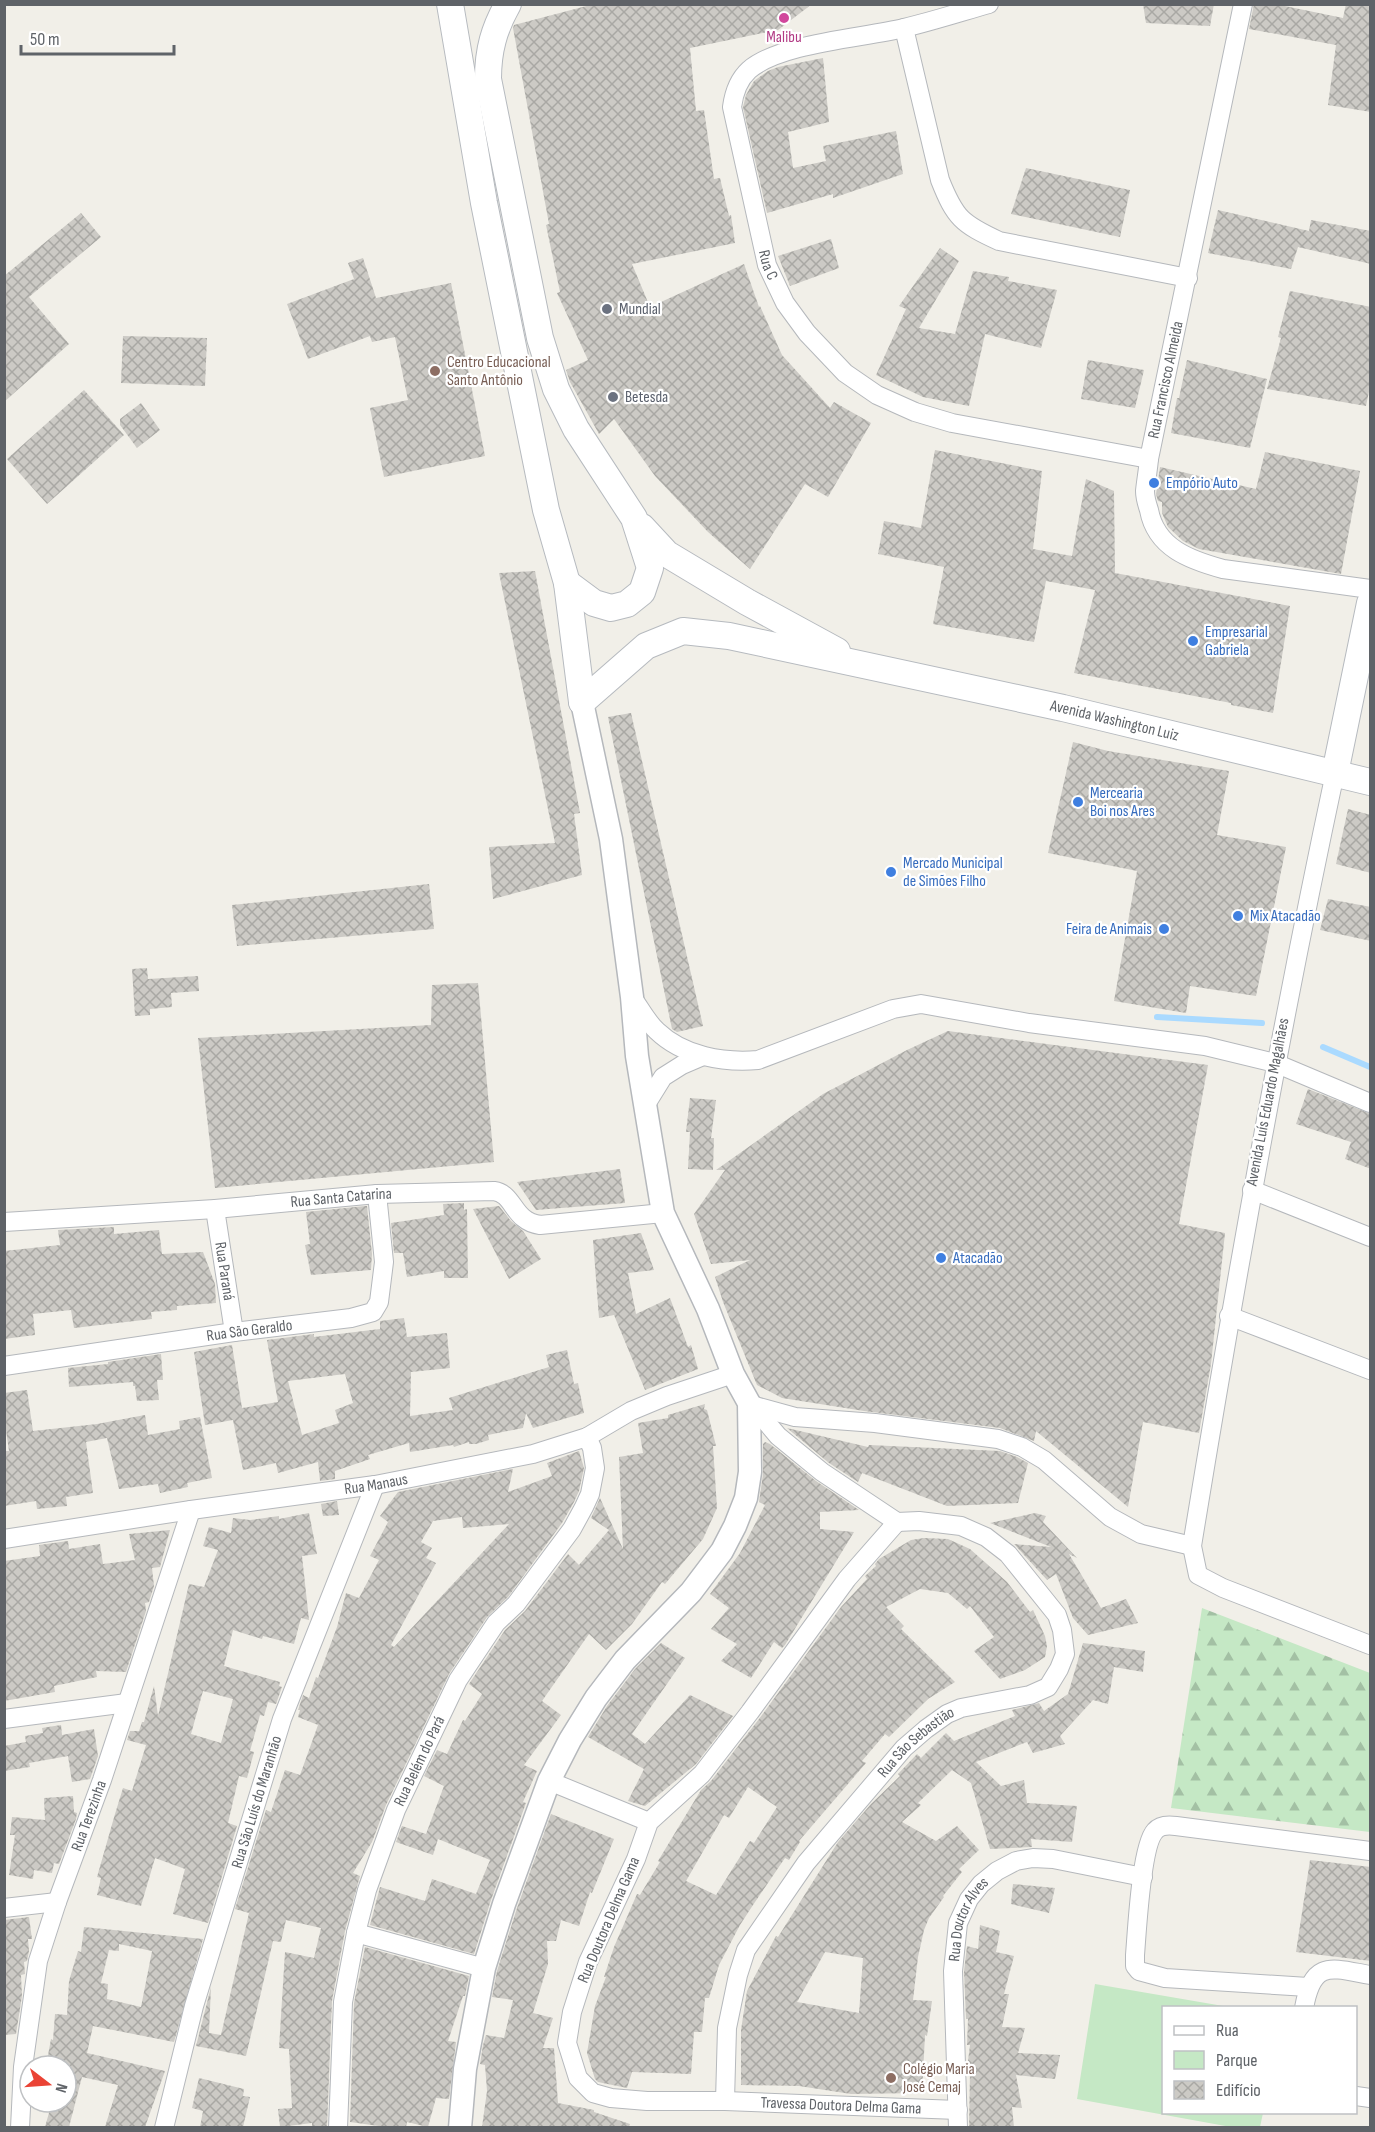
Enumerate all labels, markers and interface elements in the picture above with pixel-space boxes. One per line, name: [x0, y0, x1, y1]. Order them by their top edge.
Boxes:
marker: Malibu: [777, 11, 791, 25]
scale bar: [21, 18, 174, 56]
place label: Malibu: [766, 28, 802, 47]
text: 50 m: [30, 29, 60, 50]
street label: Rua C: [754, 248, 782, 283]
place label: Mundial: [619, 300, 661, 319]
marker: Mundial: [600, 302, 614, 316]
street label: Rua Francisco Almeida: [1144, 320, 1188, 440]
place label: Centro Educacional Santo Antônio: [447, 353, 551, 390]
marker: Centro Educacional Santo Antônio: [428, 364, 442, 378]
place label: Betesda: [625, 388, 668, 407]
marker: Betesda: [606, 390, 620, 404]
place label: Empório Auto: [1166, 474, 1238, 493]
marker: Empório Auto: [1147, 476, 1161, 490]
place label: Empresarial Gabriela: [1205, 623, 1268, 660]
marker: Empresarial Gabriela: [1186, 634, 1200, 648]
street label: Avenida Washington Luiz: [1048, 696, 1181, 745]
place label: Mercearia Boi nos Ares: [1090, 784, 1155, 821]
marker: Mercearia Boi nos Ares: [1071, 795, 1085, 809]
place label: Mercado Municipal de Simões Filho: [903, 854, 1003, 891]
marker: Mercado Municipal de Simões Filho: [884, 865, 898, 879]
place label: Mix Atacadão: [1250, 907, 1321, 926]
marker: Mix Atacadão: [1231, 909, 1245, 923]
place label: Feira de Animais: [1066, 920, 1152, 939]
marker: Feira de Animais: [1157, 922, 1171, 936]
street label: Avenida Luís Eduardo Magalhães: [1242, 1016, 1294, 1189]
street label: Rua Santa Catarina: [290, 1184, 392, 1211]
street label: Rua Paraná: [211, 1241, 239, 1302]
place label: Atacadão: [952, 1249, 1003, 1268]
marker: Atacadão: [934, 1251, 948, 1265]
street label: Rua São Geraldo: [205, 1316, 293, 1345]
street label: Rua Manaus: [343, 1469, 410, 1499]
street label: Rua São Sebastião: [873, 1703, 957, 1782]
street label: Rua Belém do Pará: [390, 1713, 449, 1809]
street label: Rua São Luís do Maranhão: [227, 1733, 286, 1871]
street label: Rua Terezinha: [67, 1778, 111, 1854]
street label: Rua Doutora Delma Gama: [574, 1854, 644, 1986]
street label: Rua Doutor Alves: [945, 1872, 992, 1963]
legend: [1162, 2006, 1357, 2114]
text: Rua: [1216, 2020, 1239, 2041]
text: Parque: [1216, 2050, 1257, 2071]
north arrow: [18, 2054, 78, 2114]
place label: Colégio Maria José Cemaj: [902, 2060, 975, 2097]
marker: Colégio Maria José Cemaj: [884, 2071, 898, 2085]
text: Edifício: [1216, 2080, 1261, 2101]
text: N: [51, 2081, 71, 2095]
street label: Travessa Doutora Delma Gama: [760, 2093, 922, 2118]

